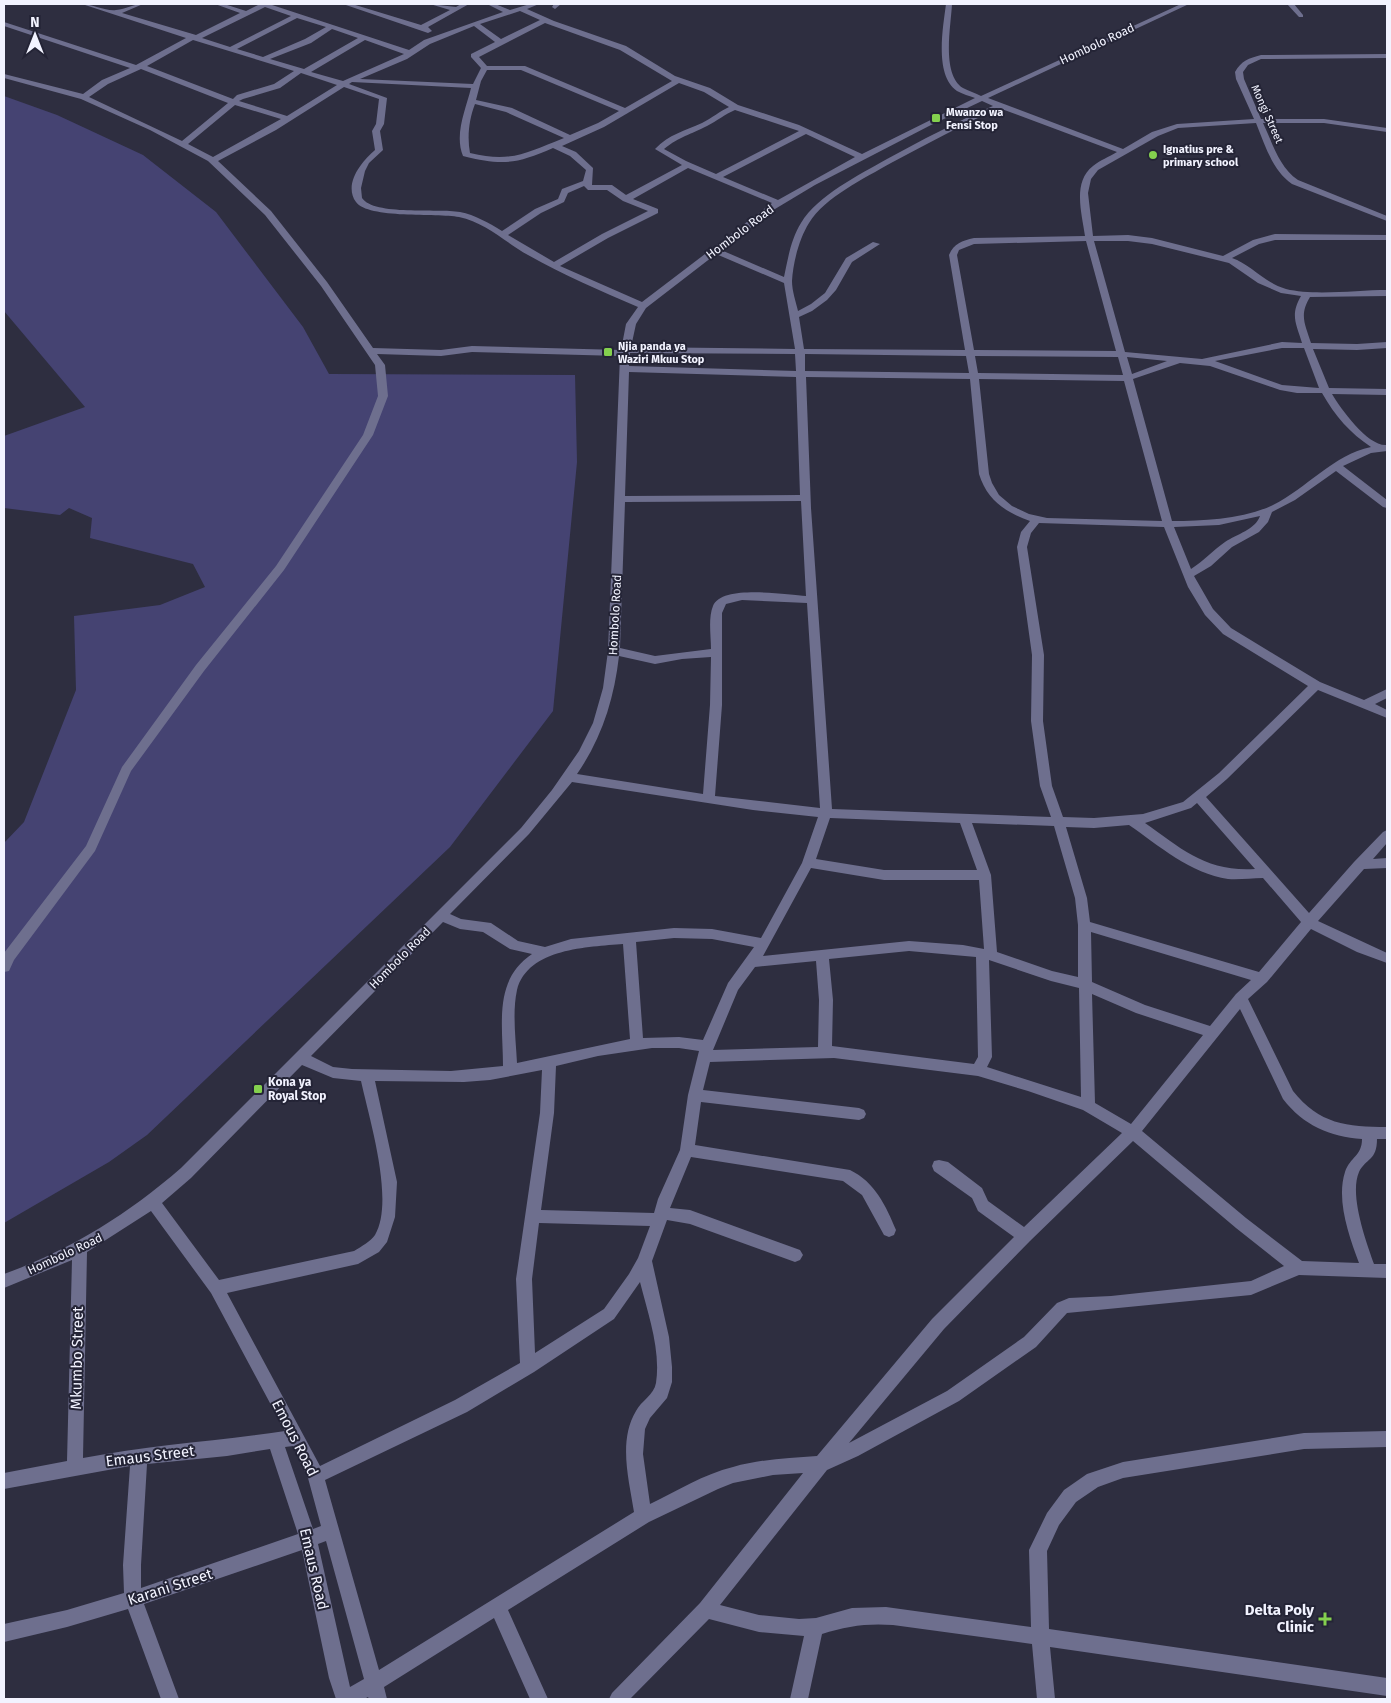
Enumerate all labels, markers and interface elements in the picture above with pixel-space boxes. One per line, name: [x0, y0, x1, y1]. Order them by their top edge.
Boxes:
north arrow: [10, 10, 60, 60]
text: N: [30, 14, 40, 31]
street label: Hombolo Road: [1057, 21, 1137, 67]
street label: Mongi Street: [1248, 83, 1286, 145]
place label: Mwanzo wa Fensi Stop: [946, 106, 1003, 132]
marker: Mwanzo wa Fensi Stop: [930, 112, 942, 124]
place label: Ignatius pre & primary school: [1163, 143, 1239, 169]
marker: Ignatius pre & primary school: [1147, 149, 1159, 161]
street label: Hombolo Road: [703, 202, 777, 262]
place label: Njia panda ya Waziri Mkuu Stop: [618, 340, 705, 366]
marker: Njia panda ya Waziri Mkuu Stop: [602, 346, 614, 358]
street label: Hombolo Road: [606, 574, 624, 656]
street label: Hombolo Road: [366, 924, 434, 992]
place label: Kona ya Royal Stop: [268, 1075, 326, 1103]
marker: Kona ya Royal Stop: [252, 1083, 264, 1095]
street label: Hombolo Road: [25, 1231, 105, 1277]
street label: Mkumbo Street: [67, 1306, 87, 1410]
street label: Emous Road: [268, 1397, 322, 1479]
street label: Emaus Street: [105, 1442, 196, 1470]
street label: Emaus Road: [296, 1526, 332, 1612]
street label: Karani Street: [125, 1565, 215, 1609]
place label: Delta Poly Clinic: [1245, 1601, 1315, 1636]
marker: Delta Poly Clinic: [1318, 1612, 1332, 1626]

